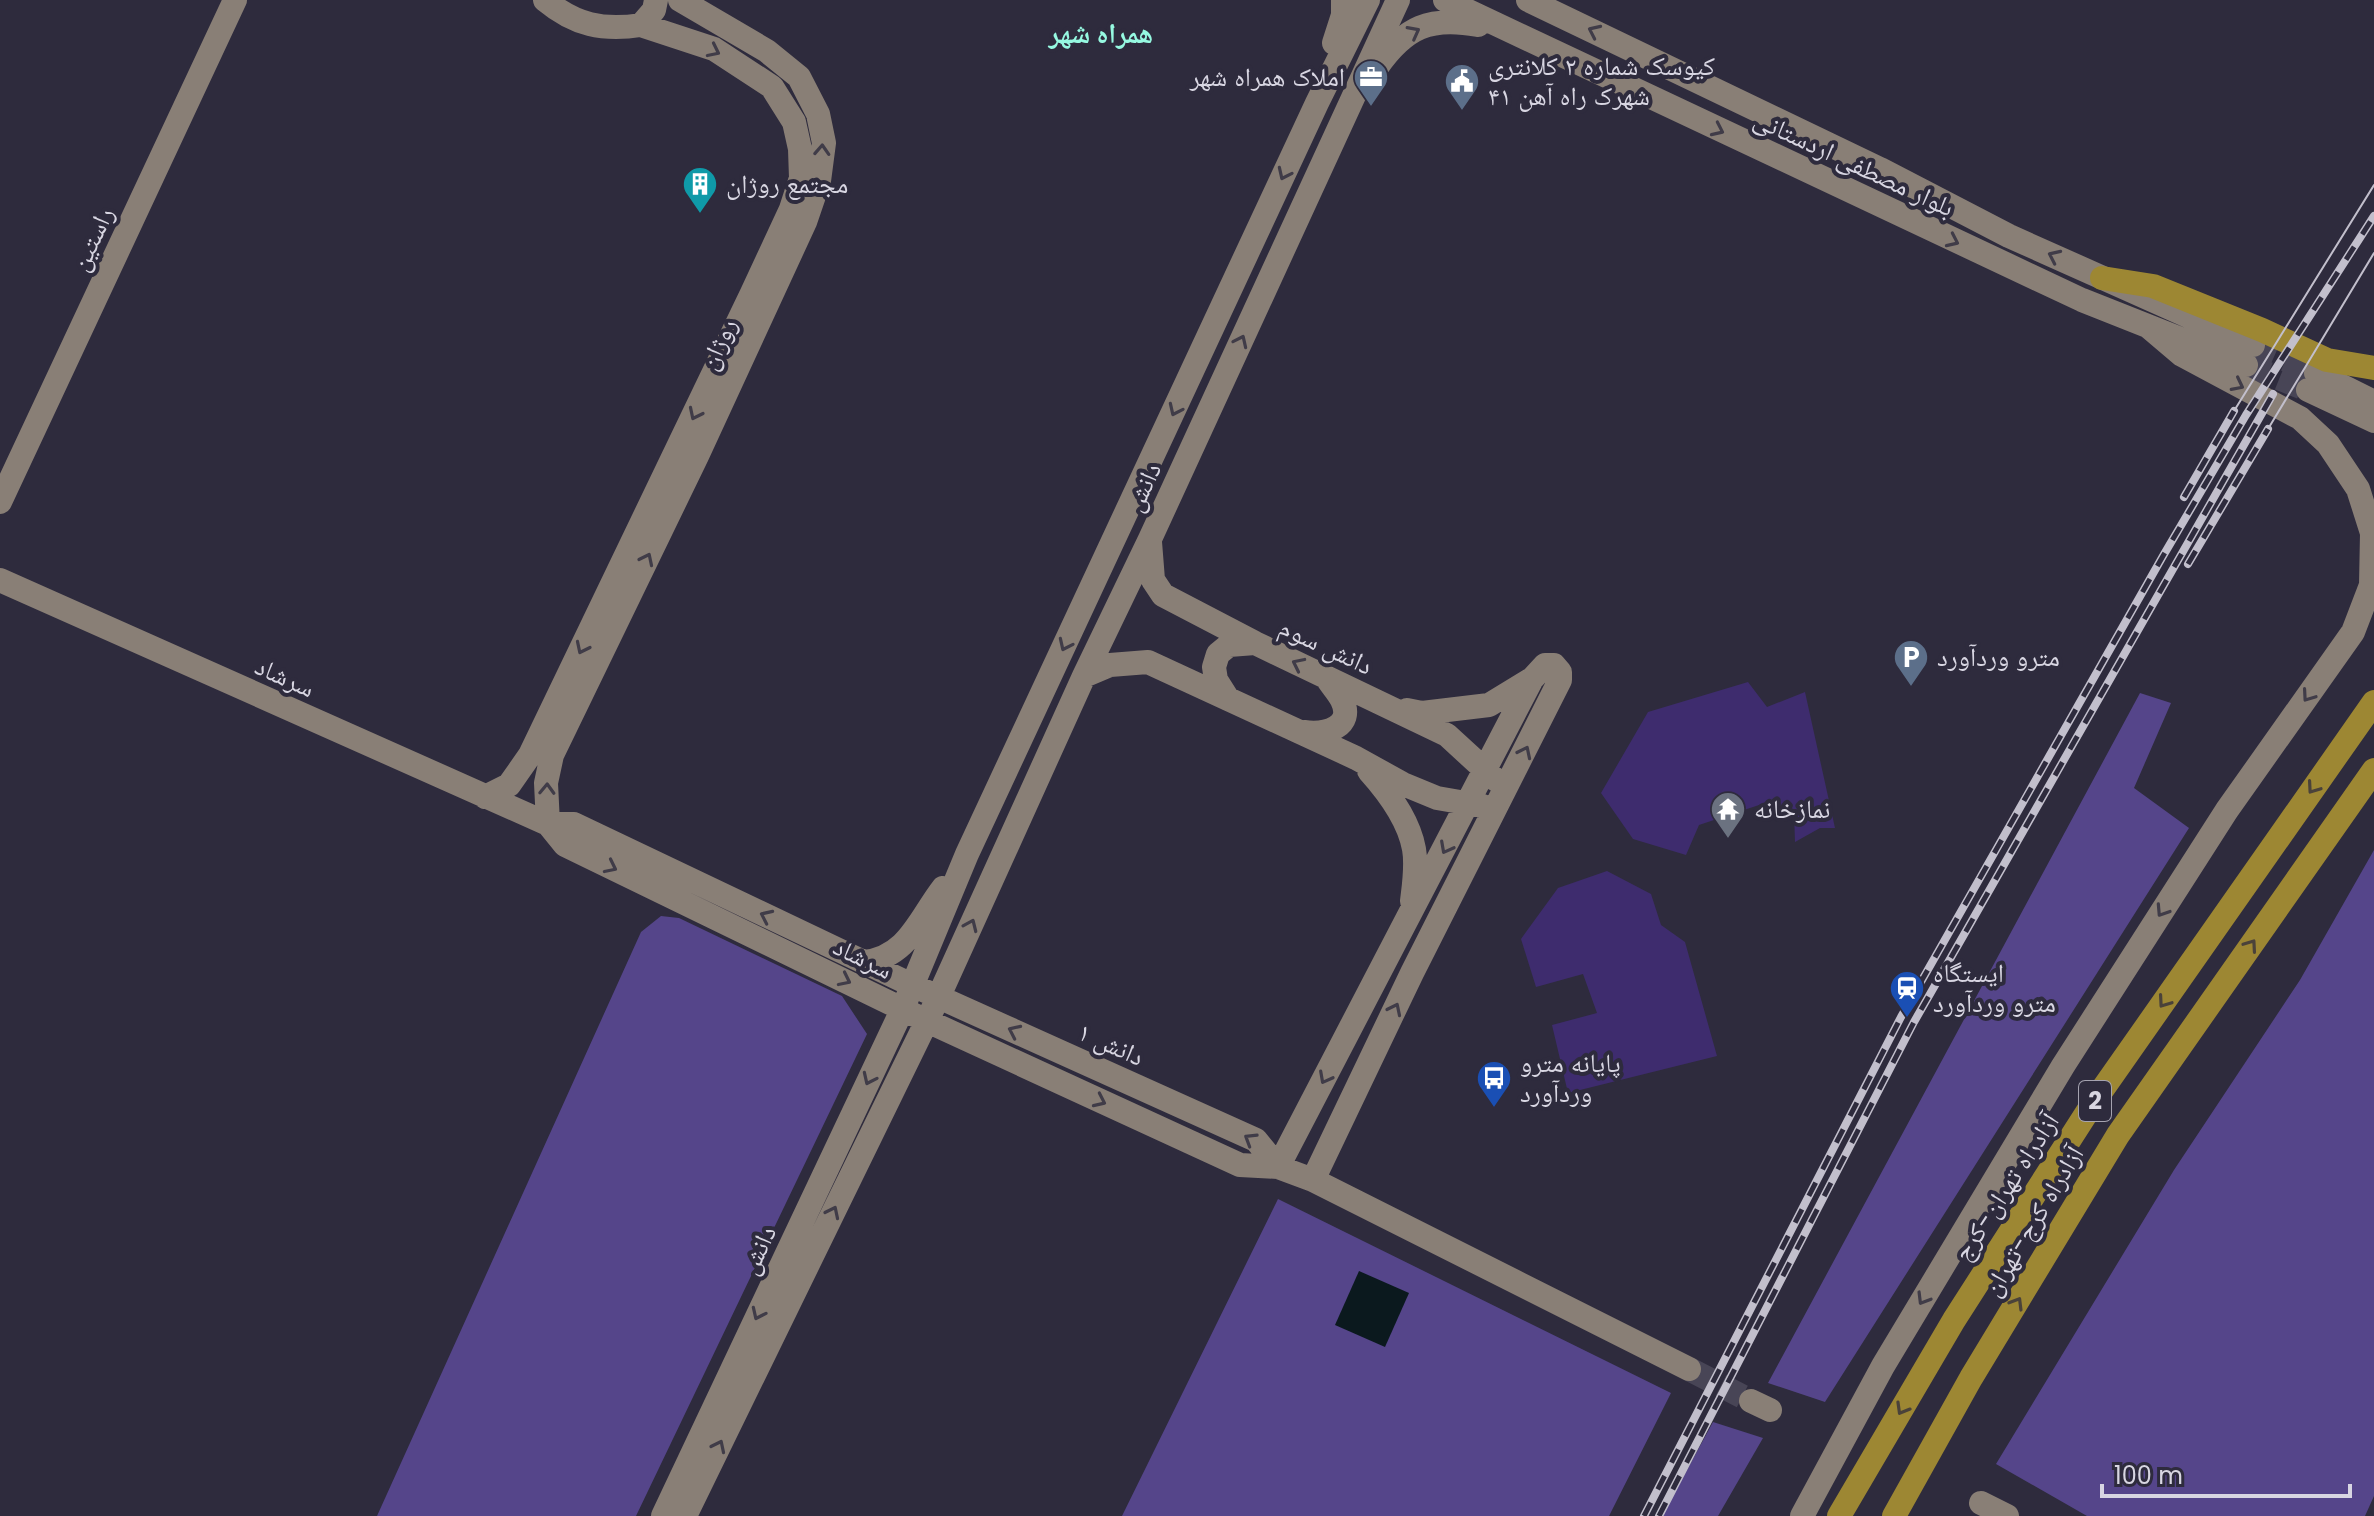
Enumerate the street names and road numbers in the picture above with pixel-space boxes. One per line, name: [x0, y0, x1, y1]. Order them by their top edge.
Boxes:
street label: بلوار مصطفی اردستانی: [1748, 101, 1960, 225]
street label: راستین: [61, 201, 123, 277]
street label: روژان: [690, 312, 746, 376]
street label: دانش: [1116, 456, 1170, 518]
street label: دانش سوم: [1273, 609, 1379, 683]
street label: سرشاد: [249, 648, 321, 706]
street label: سرشاد: [827, 928, 899, 988]
street label: دانش ۱: [1072, 1013, 1150, 1075]
road number: 2: [2079, 1081, 2111, 1121]
street label: آزادراه تهران-کرج: [1945, 1105, 2068, 1268]
street label: آزادراه کرج-تهران: [1974, 1138, 2093, 1303]
street label: دانش: [731, 1219, 785, 1281]

